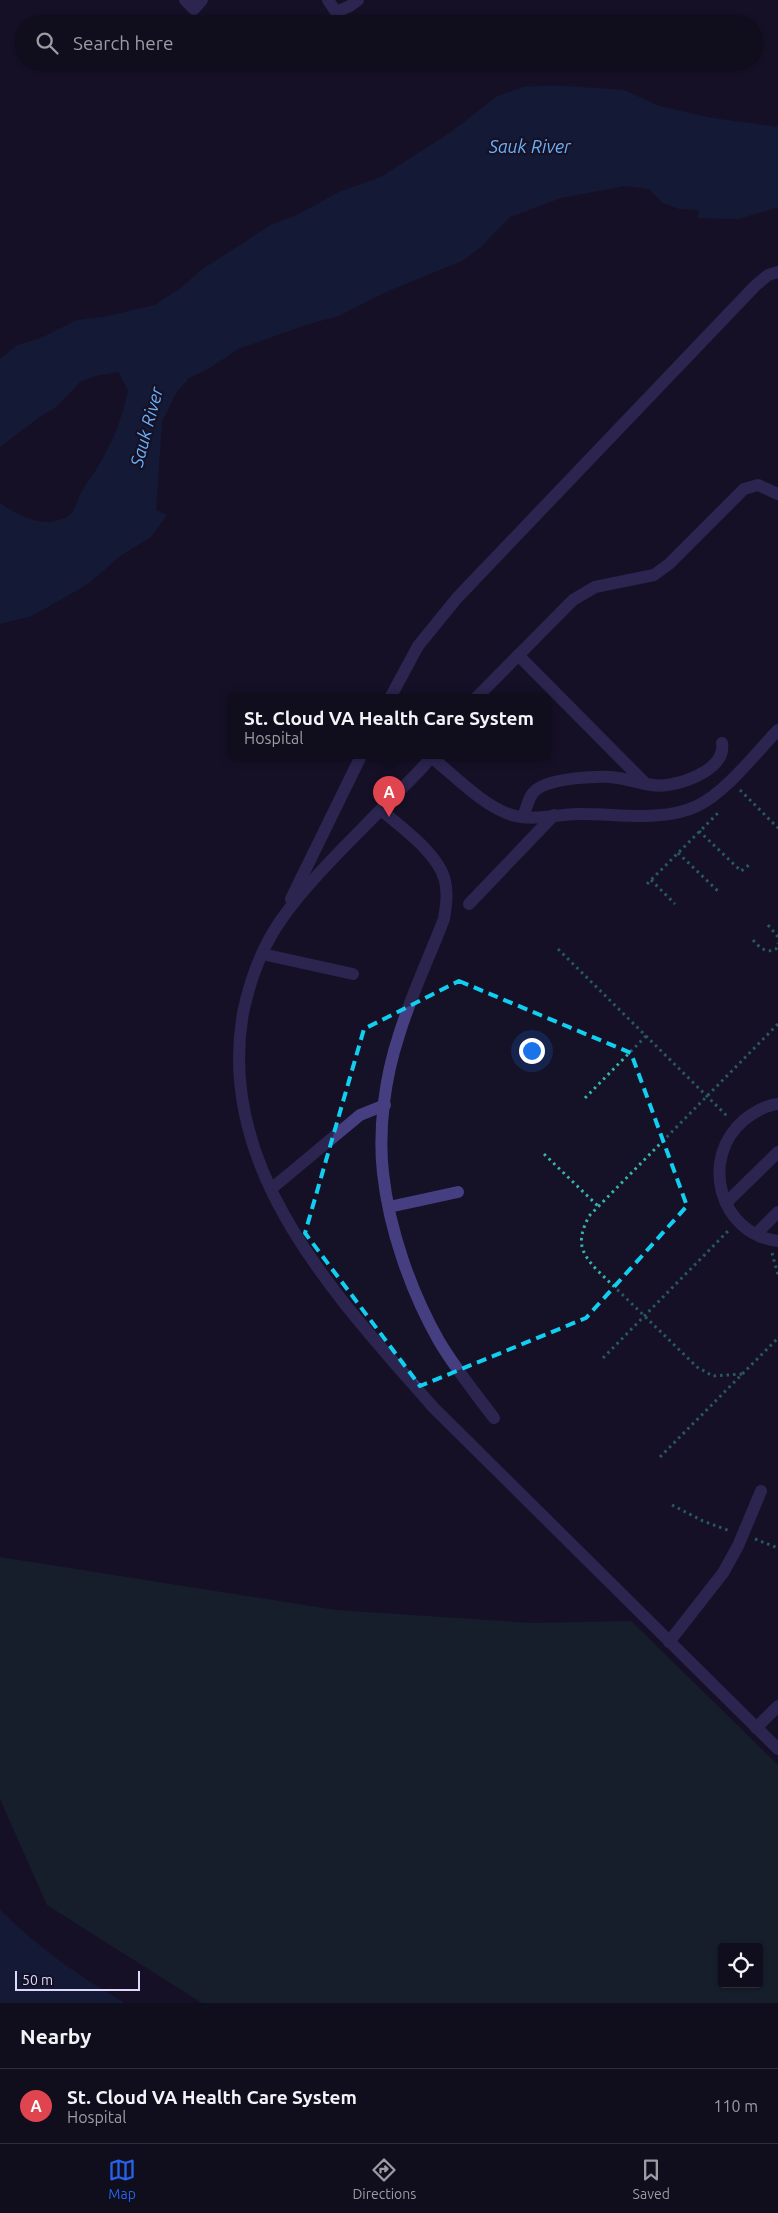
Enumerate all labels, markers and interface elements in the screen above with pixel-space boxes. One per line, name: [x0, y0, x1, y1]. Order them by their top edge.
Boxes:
search box: [15, 15, 763, 70]
icon: search: [33, 29, 61, 57]
text: Search here: [73, 32, 173, 54]
water label: Sauk River: [488, 136, 572, 156]
water label: Sauk River: [126, 384, 167, 470]
popup: [228, 694, 550, 759]
text: St. Cloud VA Health Care System: [244, 707, 534, 729]
text: Hospital: [244, 729, 303, 747]
pin: A: [373, 776, 405, 817]
your location: [519, 1038, 545, 1064]
map controls: [718, 1943, 763, 1988]
button: locate: [718, 1943, 763, 1988]
scale bar: [15, 1968, 140, 1991]
text: 50 m: [22, 1972, 53, 1988]
text: Nearby: [20, 2024, 91, 2048]
text: St. Cloud VA Health Care System: [67, 2086, 357, 2108]
text: A: [30, 2097, 42, 2115]
text: 110 m: [713, 2097, 758, 2115]
text: Hospital: [67, 2108, 126, 2126]
tab: Map: [108, 2156, 136, 2202]
tab: Directions: [352, 2156, 416, 2202]
tab: Saved: [633, 2156, 670, 2202]

